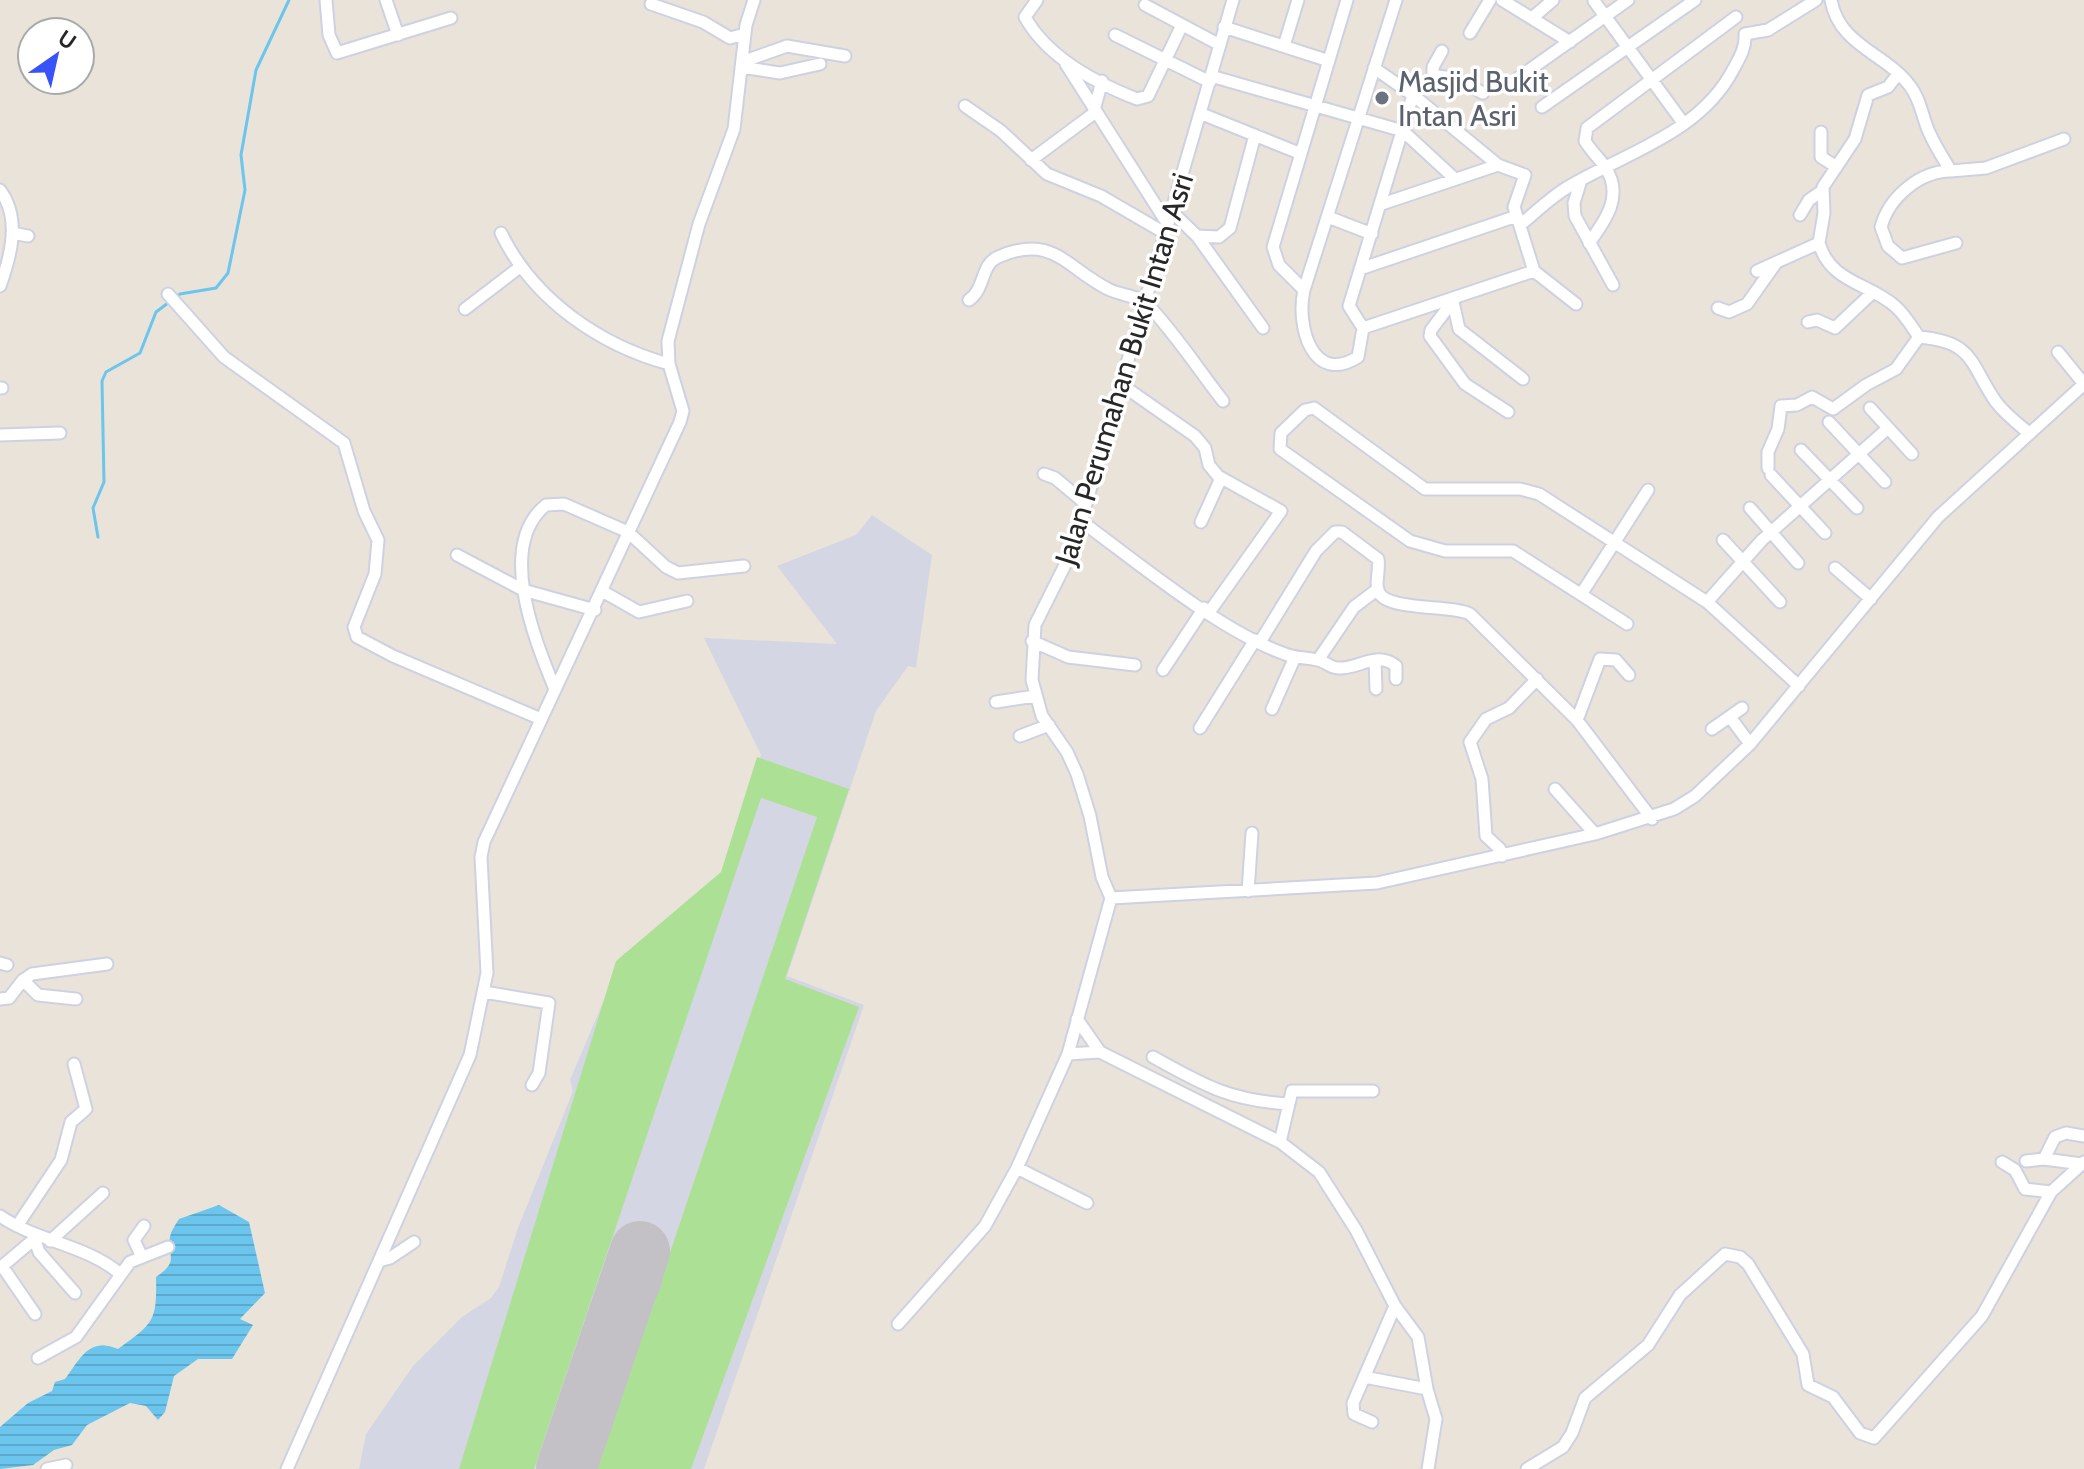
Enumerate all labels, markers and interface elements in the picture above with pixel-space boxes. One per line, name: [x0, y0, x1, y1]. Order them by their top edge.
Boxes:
north arrow: [16, 16, 96, 96]
text: U: [53, 24, 81, 55]
place label: Masjid Bukit Intan Asri: [1398, 63, 1549, 134]
marker: Masjid Bukit Intan Asri: [1373, 89, 1391, 107]
street label: Jalan Perumahan Bukit Intan Asri: [1046, 169, 1201, 570]

